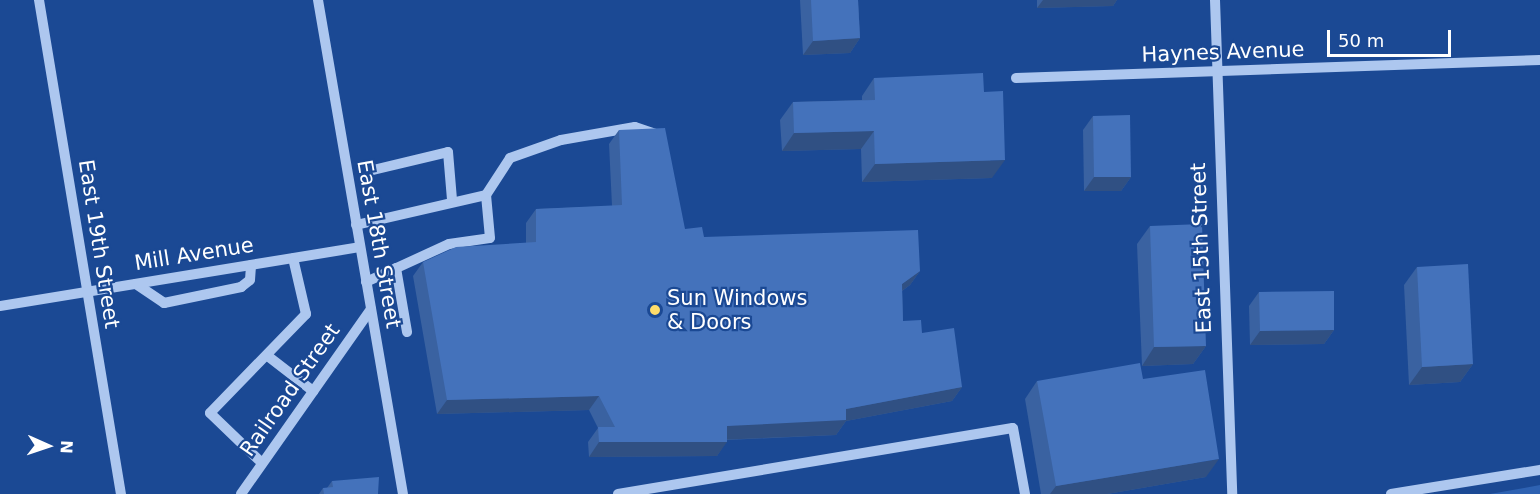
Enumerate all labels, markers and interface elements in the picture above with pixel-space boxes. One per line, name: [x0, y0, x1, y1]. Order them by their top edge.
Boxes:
scale bar: [1330, 18, 1454, 56]
text: 50 m: [1338, 30, 1384, 51]
street label: Haynes Avenue: [1141, 37, 1305, 67]
street label: East 19th Street: [73, 158, 125, 330]
street label: East 18th Street: [352, 158, 406, 330]
street label: East 15th Street: [1185, 162, 1217, 334]
street label: Mill Avenue: [133, 232, 255, 276]
place label: Sun Windows & Doors: [667, 285, 807, 335]
marker: Sun Windows & Doors: [648, 303, 662, 317]
street label: Railroad Street: [235, 319, 345, 461]
north arrow: [18, 416, 78, 476]
text: N: [57, 440, 76, 454]

